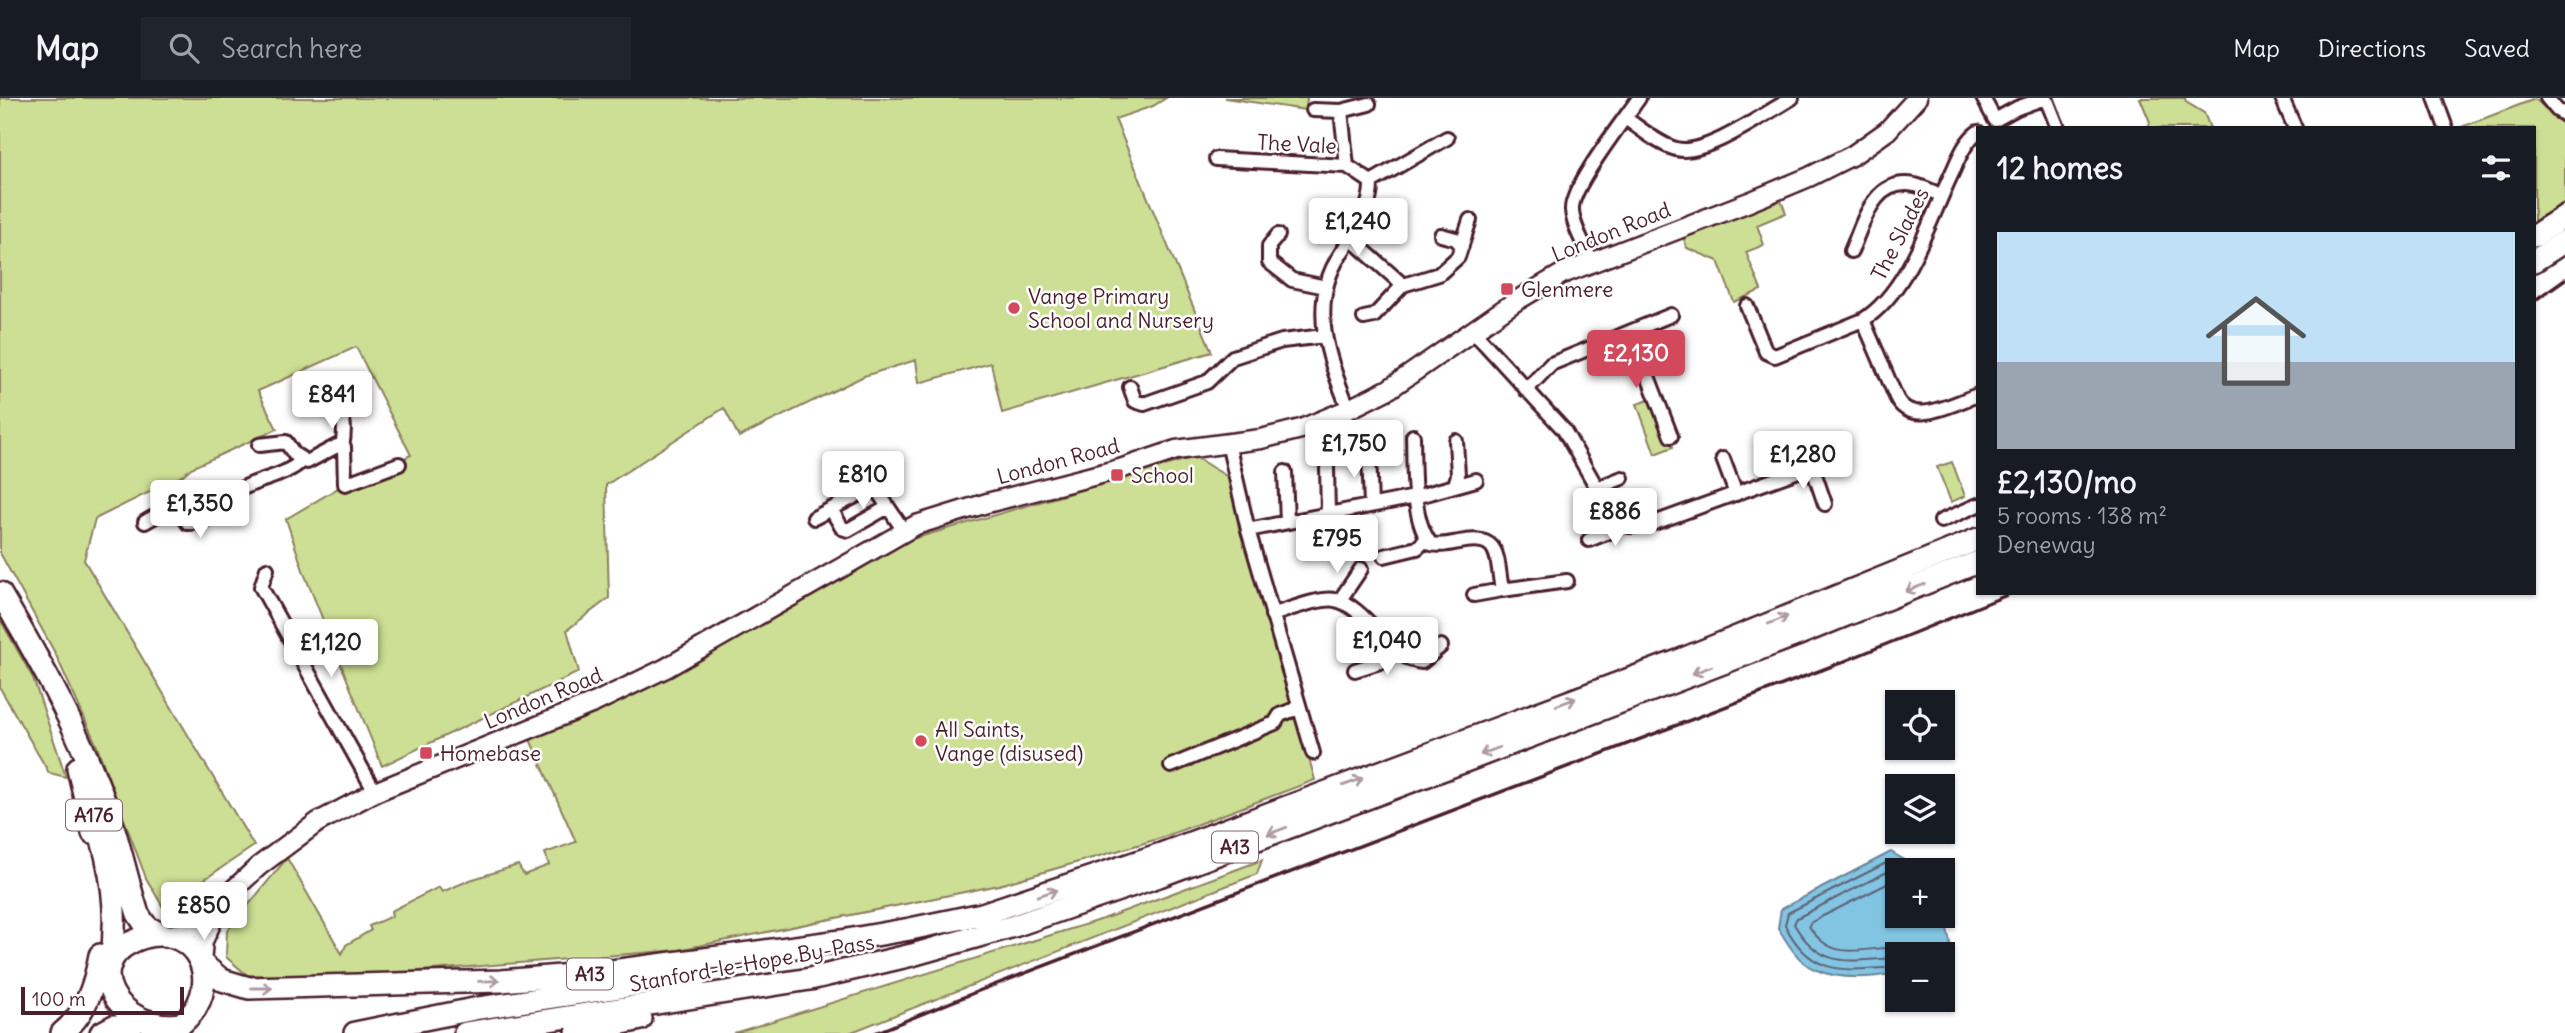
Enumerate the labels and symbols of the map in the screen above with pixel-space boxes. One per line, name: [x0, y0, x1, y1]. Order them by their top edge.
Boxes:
street label: The Vale: [1256, 128, 1338, 160]
street label: The Slades: [1865, 183, 1935, 285]
street label: London Road: [1548, 196, 1674, 268]
pin: £1,240: [1301, 198, 1415, 258]
place label: Glenmere: [1521, 276, 1613, 303]
marker: Glenmere: [1499, 281, 1515, 297]
place label: Vange Primary School and Nursery: [1028, 283, 1214, 334]
marker: Vange Primary School and Nursery: [1006, 300, 1022, 316]
pin: £2,130: [1579, 330, 1693, 390]
pin: £841: [291, 372, 373, 431]
pin: £1,750: [1297, 420, 1411, 480]
street label: London Road: [994, 432, 1122, 490]
pin: £1,280: [1746, 432, 1860, 491]
pin: £810: [822, 452, 904, 511]
place label: School: [1131, 462, 1194, 489]
marker: School: [1109, 467, 1125, 483]
pin: £1,350: [143, 480, 257, 540]
pin: £886: [1574, 489, 1656, 548]
pin: £795: [1296, 516, 1378, 575]
one-way arrow: [1904, 583, 1926, 596]
one-way arrow: [1767, 613, 1789, 626]
pin: £1,040: [1330, 618, 1444, 677]
pin: £1,120: [274, 620, 388, 679]
street label: London Road: [480, 661, 606, 735]
one-way arrow: [1692, 665, 1714, 677]
one-way arrow: [1555, 695, 1577, 708]
place label: All Saints, Vange (disused): [935, 716, 1083, 767]
marker: All Saints, Vange (disused): [913, 733, 929, 749]
place label: Homebase: [440, 740, 541, 767]
marker: Homebase: [418, 745, 434, 761]
one-way arrow: [1479, 746, 1501, 759]
one-way arrow: [1341, 774, 1363, 787]
road number: A176: [66, 800, 122, 830]
one-way arrow: [1266, 826, 1288, 838]
road number: A13: [1212, 832, 1258, 862]
pin: £850: [163, 882, 245, 942]
one-way arrow: [1036, 886, 1058, 898]
street label: Stanford-le-Hope By-Pass: [627, 928, 877, 998]
road number: A13: [567, 958, 613, 989]
one-way arrow: [477, 974, 500, 988]
one-way arrow: [250, 981, 273, 995]
scale bar: [21, 984, 184, 1016]

